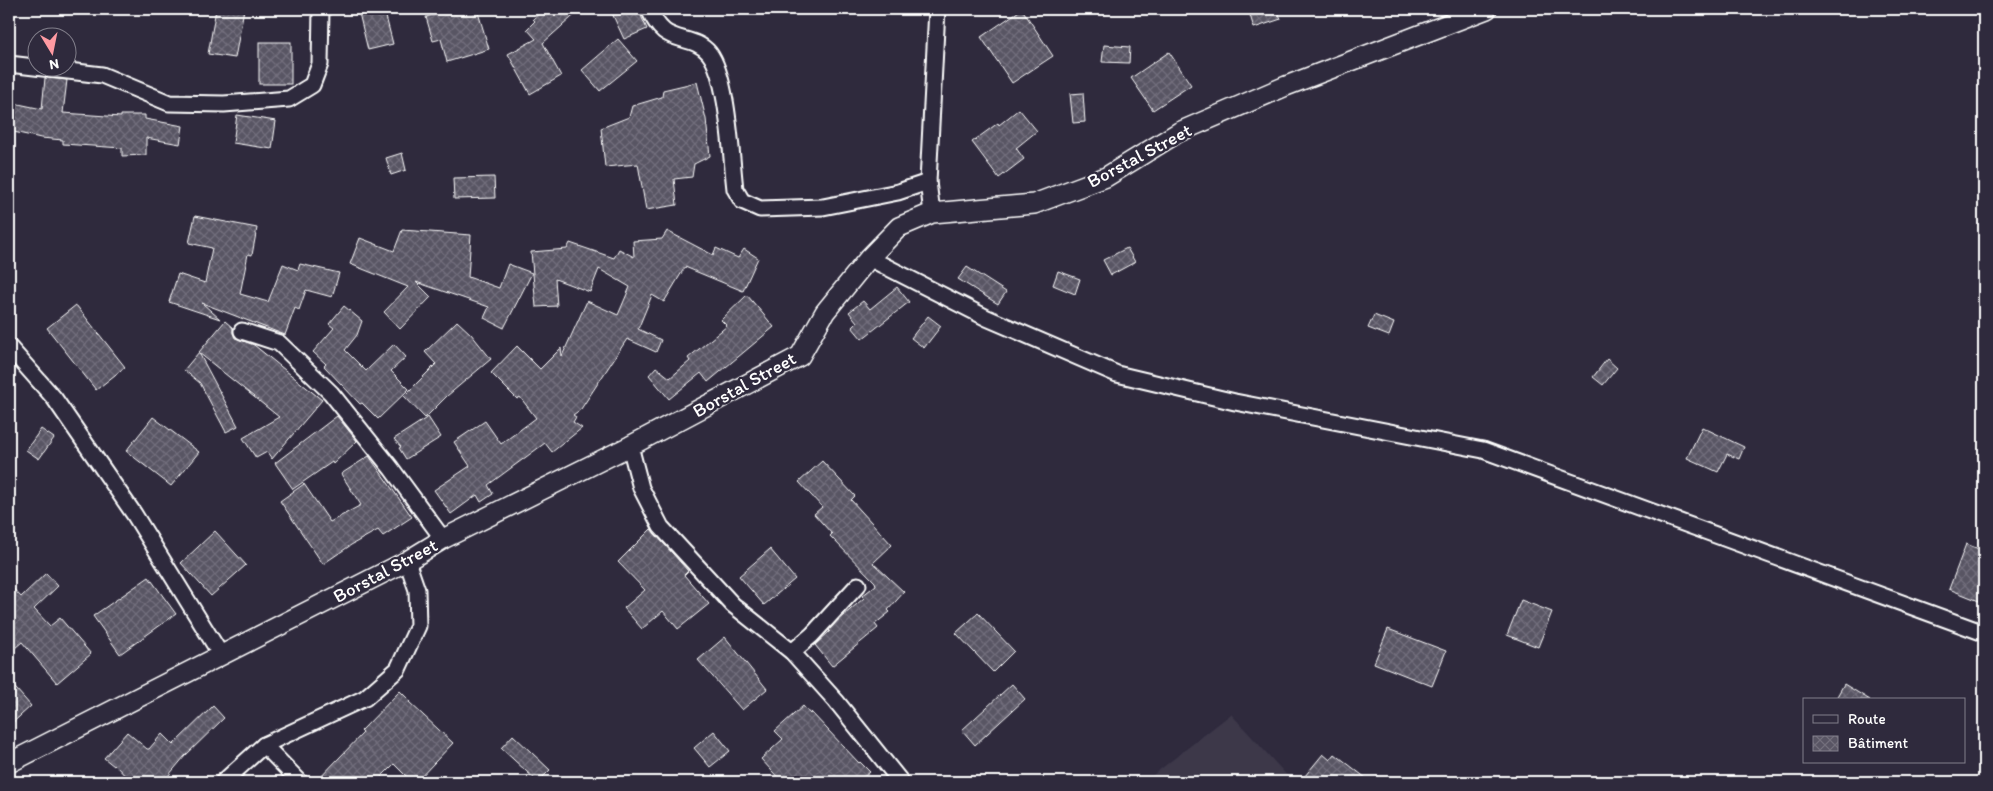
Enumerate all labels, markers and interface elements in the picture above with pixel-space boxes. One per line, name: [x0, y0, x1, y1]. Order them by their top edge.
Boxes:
north arrow: [28, 28, 78, 78]
text: N: [48, 55, 60, 74]
street label: Borstal Street: [1083, 118, 1195, 193]
street label: Borstal Street: [688, 347, 800, 422]
street label: Borstal Street: [329, 533, 441, 608]
legend: [1803, 698, 1966, 764]
text: Route: [1848, 710, 1886, 728]
text: Bâtiment: [1848, 734, 1909, 752]

